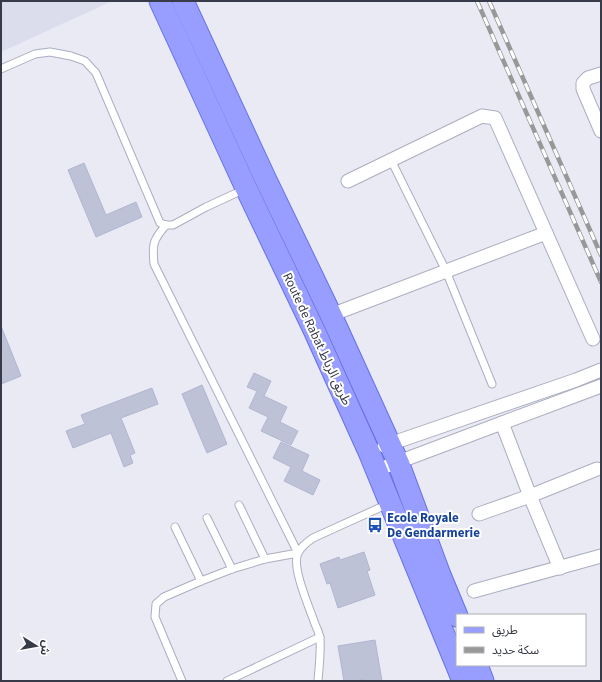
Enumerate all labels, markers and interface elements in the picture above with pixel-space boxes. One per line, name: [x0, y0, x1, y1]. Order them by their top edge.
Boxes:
street label: Route de Rabat طريق الرباط: [278, 270, 356, 408]
place label: Ecole Royale De Gendarmerie: [387, 509, 480, 542]
bus stop icon: Ecole Royale De Gendarmerie: [366, 516, 384, 534]
legend: [456, 614, 586, 666]
text: طريق: [492, 622, 518, 639]
north arrow: [16, 626, 56, 666]
text: ش: [37, 639, 54, 657]
text: سكة حديد: [492, 642, 539, 659]

